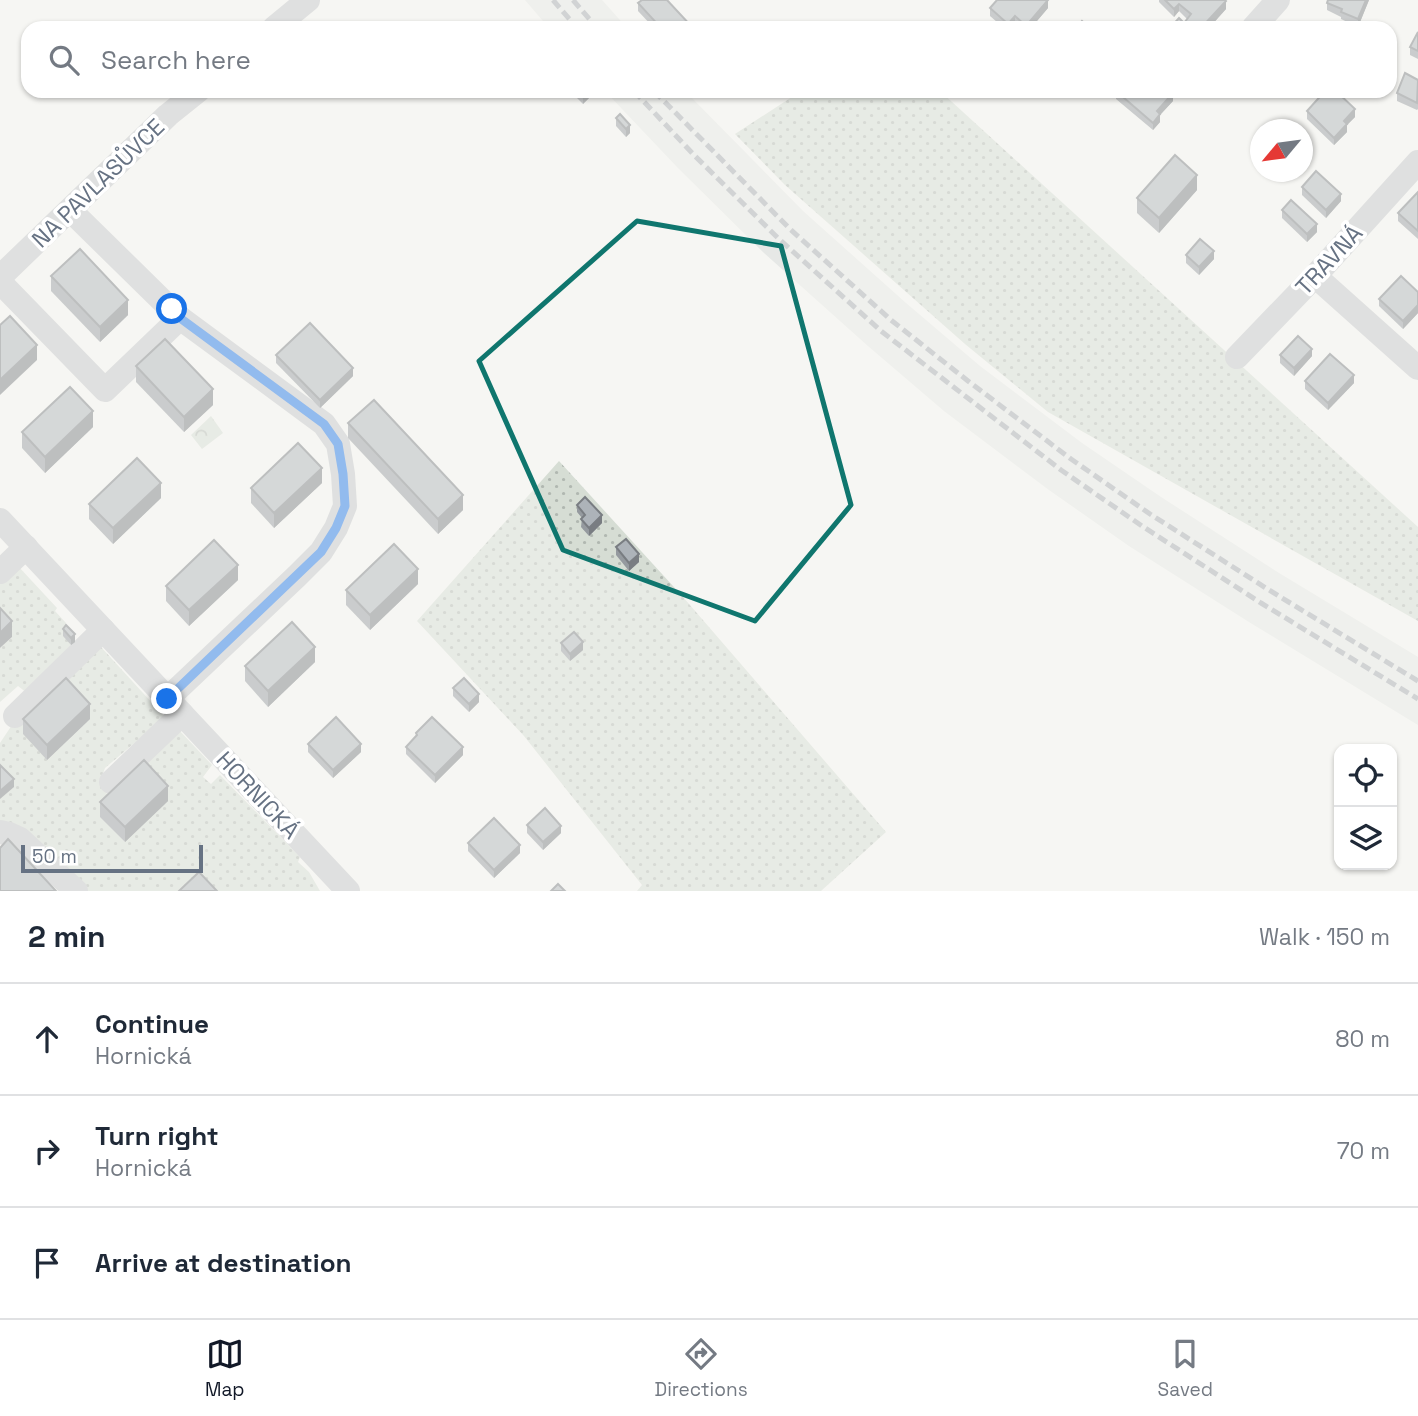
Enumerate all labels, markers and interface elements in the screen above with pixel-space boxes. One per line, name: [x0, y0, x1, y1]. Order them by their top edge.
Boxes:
search box: [21, 21, 1397, 98]
icon: search: [45, 41, 83, 79]
text: Search here: [101, 43, 251, 77]
street label: NA PAVLASŮVCE: [25, 111, 171, 254]
north arrow: [1250, 119, 1313, 182]
street label: TRAVNÁ: [1289, 219, 1369, 301]
route start: [156, 293, 187, 324]
route end: [151, 683, 182, 714]
map controls: [1334, 744, 1397, 870]
button: locate: [1334, 744, 1397, 807]
street label: HORNICKÁ: [210, 745, 306, 845]
button: layers: [1334, 807, 1397, 870]
scale bar: [21, 842, 203, 874]
text: 50 m: [32, 844, 77, 869]
text: 2 min: [28, 917, 106, 956]
text: Walk · 150 m: [1259, 922, 1390, 952]
text: Continue: [95, 1007, 209, 1041]
icon: ahead: [28, 1020, 66, 1058]
text: 80 m: [1335, 1024, 1390, 1054]
text: Hornická: [95, 1041, 192, 1071]
text: Turn right: [95, 1119, 219, 1153]
icon: right: [28, 1132, 66, 1170]
text: 70 m: [1337, 1136, 1390, 1166]
text: Hornická: [95, 1153, 192, 1183]
icon: arrive: [28, 1244, 66, 1282]
text: Arrive at destination: [95, 1246, 352, 1280]
tab: Map: [205, 1335, 245, 1402]
tab: Directions: [655, 1335, 748, 1402]
tab: Saved: [1158, 1335, 1213, 1402]

